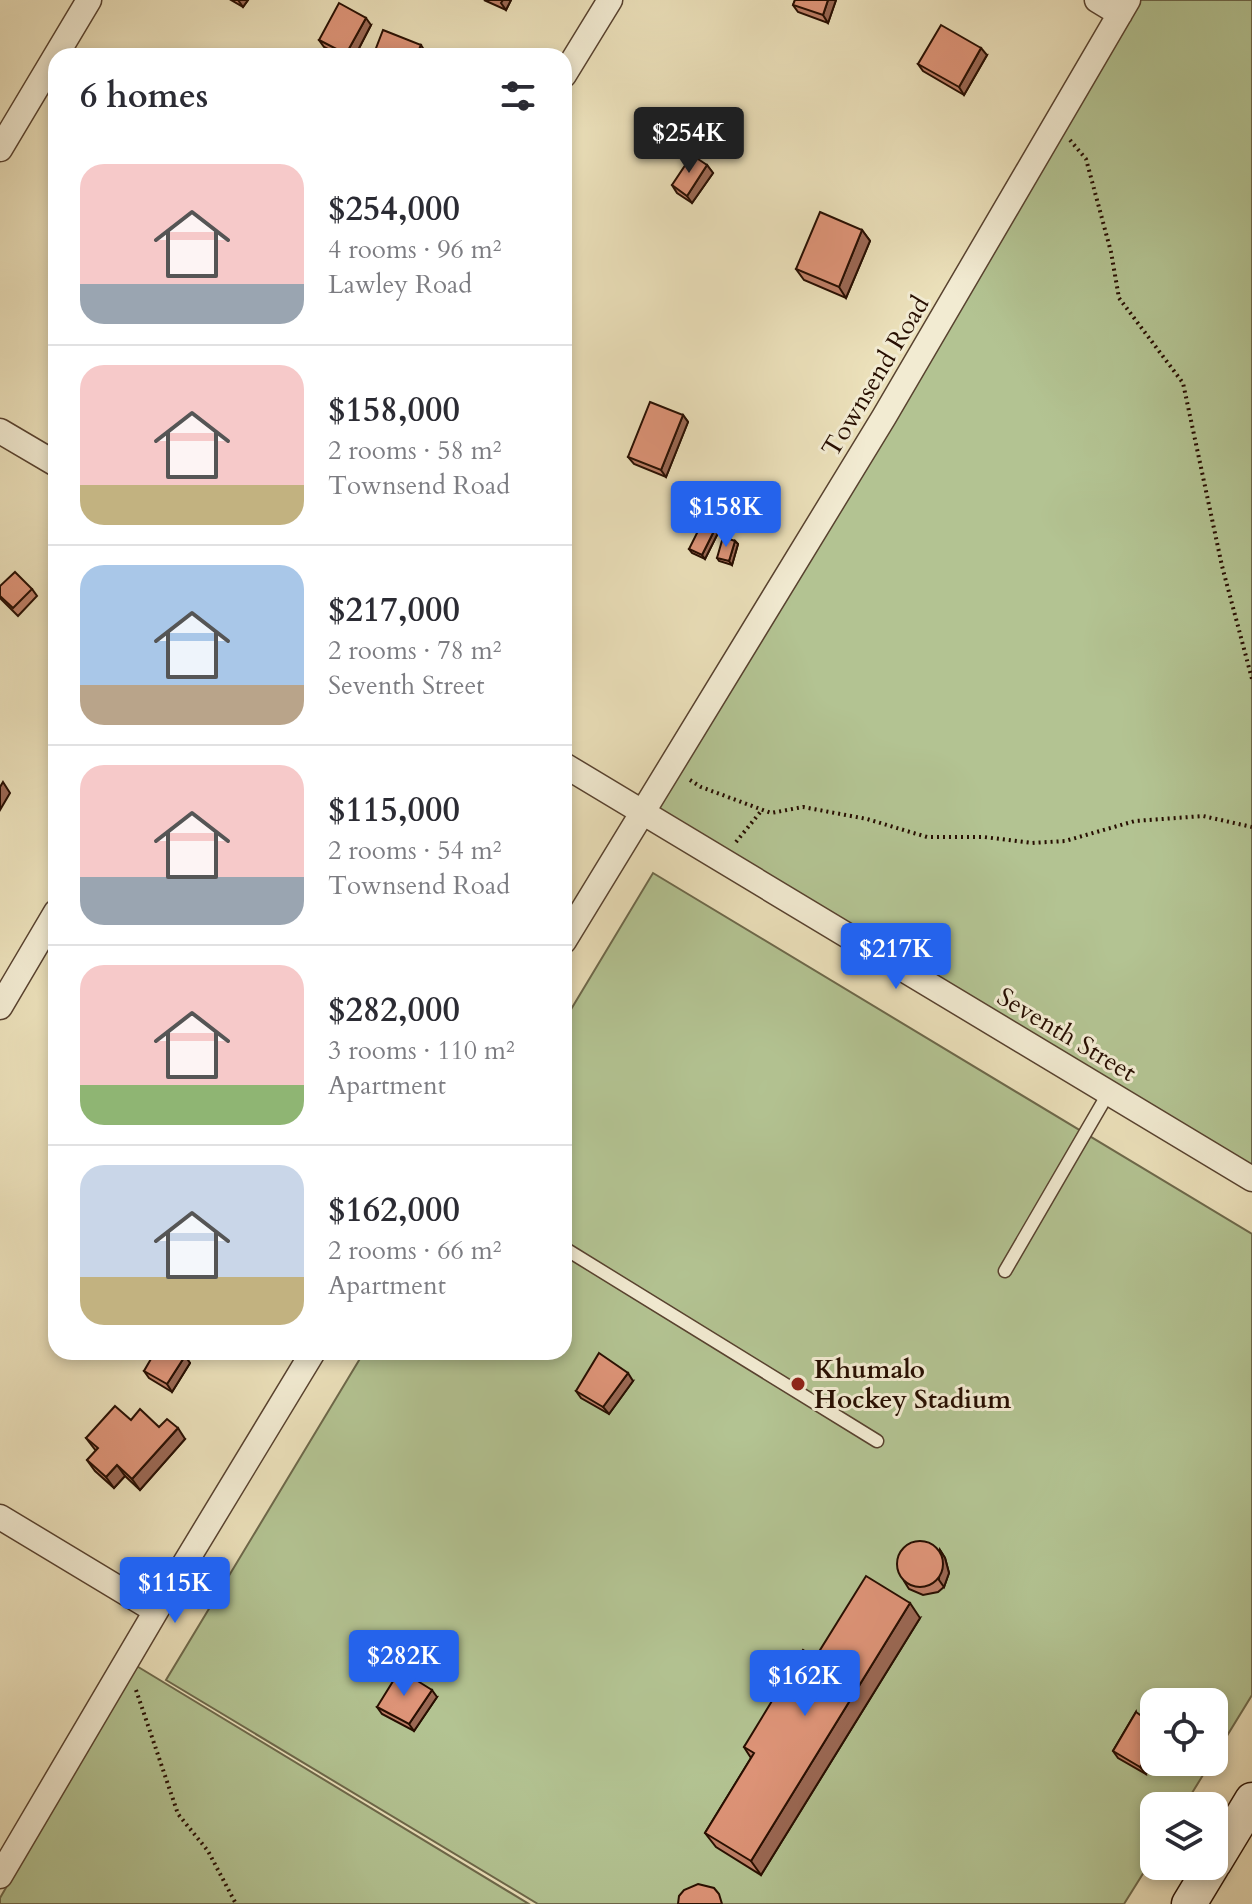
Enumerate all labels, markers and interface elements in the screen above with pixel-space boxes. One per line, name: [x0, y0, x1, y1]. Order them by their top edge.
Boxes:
text: 6 homes: [80, 73, 208, 119]
icon: filters: [496, 74, 540, 118]
pin: $254K: [633, 107, 745, 175]
text: $254K: [652, 115, 726, 150]
text: $254,000: [328, 186, 460, 232]
icon: home: [144, 196, 240, 292]
text: 4 rooms · 96 m²: [328, 232, 501, 267]
text: Lawley Road: [328, 267, 472, 302]
street label: Townsend Road: [814, 289, 937, 463]
text: $158,000: [328, 387, 460, 433]
icon: home: [144, 397, 240, 493]
text: 2 rooms · 58 m²: [328, 433, 501, 468]
text: Townsend Road: [328, 468, 510, 503]
pin: $158K: [670, 481, 782, 549]
text: $158K: [689, 489, 763, 524]
text: $217,000: [328, 587, 460, 633]
icon: home: [144, 597, 240, 693]
text: 2 rooms · 78 m²: [328, 633, 501, 668]
text: Seventh Street: [328, 668, 485, 703]
text: $115,000: [328, 787, 460, 833]
icon: home: [144, 797, 240, 893]
text: 2 rooms · 54 m²: [328, 833, 501, 868]
text: Townsend Road: [328, 868, 510, 903]
pin: $217K: [840, 923, 952, 991]
text: $217K: [859, 931, 933, 966]
street label: Seventh Street: [991, 979, 1143, 1090]
text: $282,000: [328, 987, 460, 1033]
icon: home: [144, 997, 240, 1093]
text: 3 rooms · 110 m²: [328, 1033, 515, 1068]
text: Apartment: [328, 1068, 446, 1103]
text: $162,000: [328, 1187, 460, 1233]
icon: home: [144, 1197, 240, 1293]
text: 2 rooms · 66 m²: [328, 1233, 501, 1268]
text: Apartment: [328, 1268, 446, 1303]
place label: Khumalo Hockey Stadium: [814, 1352, 1011, 1417]
marker: Khumalo Hockey Stadium: [789, 1375, 807, 1393]
pin: $115K: [119, 1557, 231, 1625]
text: $115K: [138, 1565, 212, 1600]
pin: $282K: [348, 1630, 460, 1698]
text: $282K: [367, 1638, 441, 1673]
pin: $162K: [749, 1650, 861, 1718]
text: $162K: [768, 1658, 842, 1693]
map controls: [1140, 1688, 1228, 1880]
button: locate: [1140, 1688, 1228, 1776]
button: layers: [1140, 1792, 1228, 1880]

